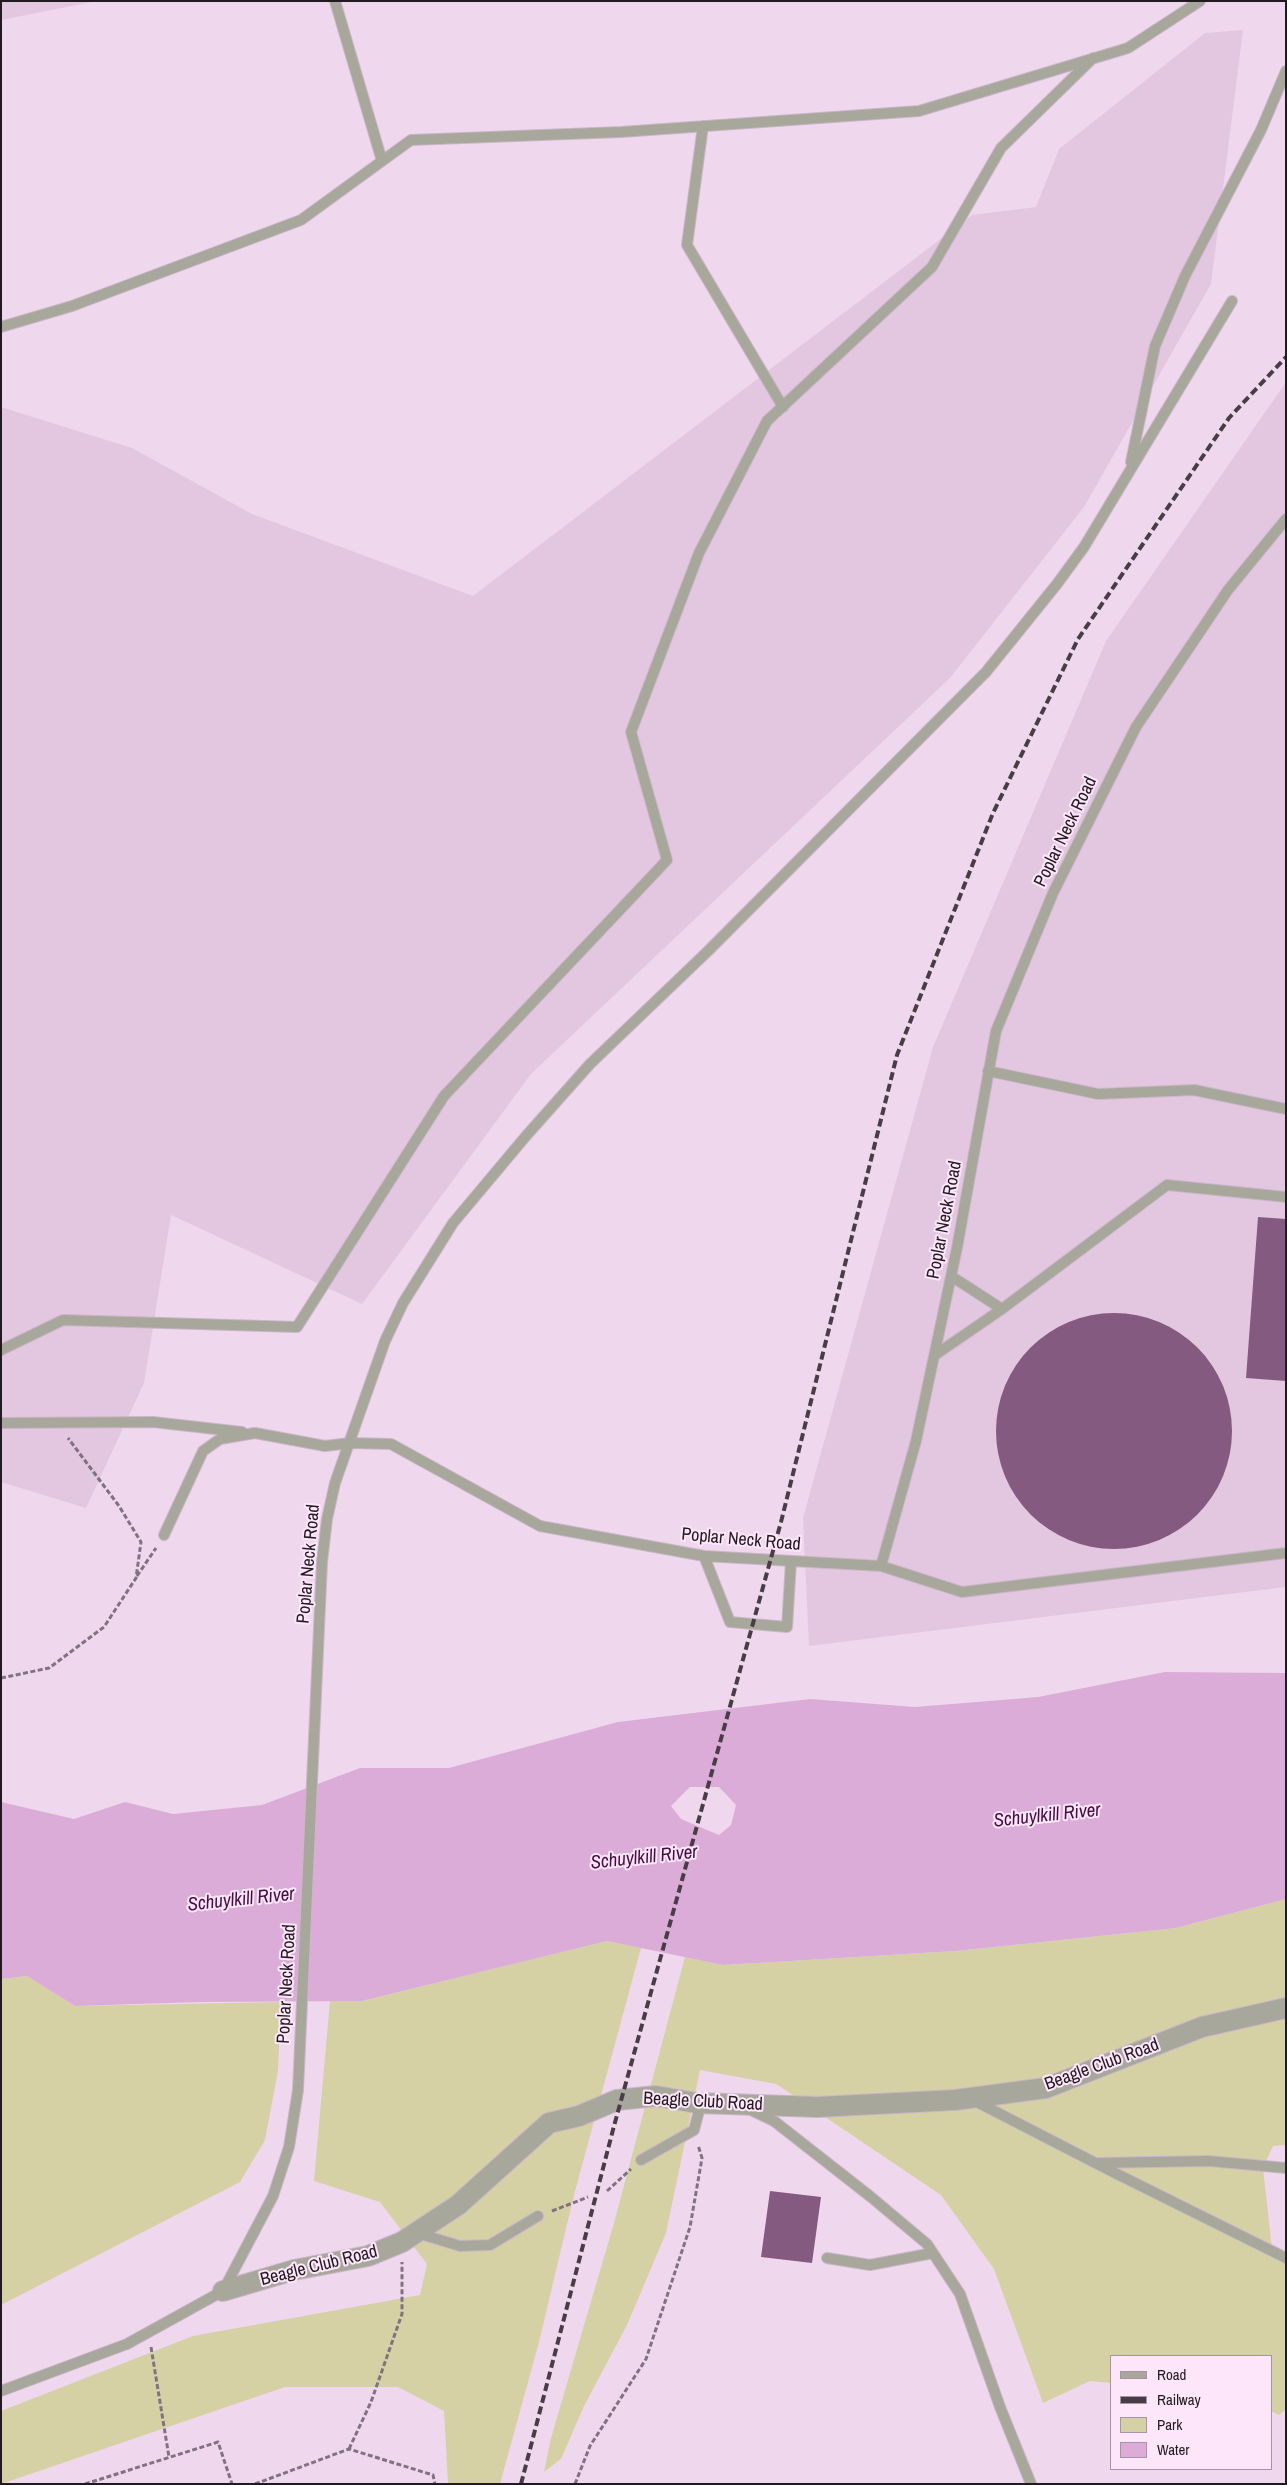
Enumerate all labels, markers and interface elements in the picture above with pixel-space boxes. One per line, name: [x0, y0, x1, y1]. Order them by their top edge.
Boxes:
street label: Poplar Neck Road: [1030, 773, 1102, 891]
street label: Poplar Neck Road: [923, 1159, 967, 1281]
street label: Poplar Neck Road: [293, 1503, 325, 1625]
street label: Poplar Neck Road: [680, 1524, 802, 1556]
water label: Schuylkill River: [992, 1799, 1102, 1833]
water label: Schuylkill River: [589, 1841, 699, 1875]
water label: Schuylkill River: [186, 1883, 296, 1917]
street label: Poplar Neck Road: [273, 1924, 301, 2044]
street label: Beagle Club Road: [1042, 2034, 1162, 2096]
street label: Beagle Club Road: [643, 2088, 763, 2116]
street label: Beagle Club Road: [258, 2241, 380, 2291]
legend: [1110, 2355, 1272, 2470]
text: Road: [1157, 2364, 1186, 2385]
text: Railway: [1157, 2389, 1201, 2410]
text: Park: [1157, 2414, 1182, 2435]
text: Water: [1157, 2439, 1189, 2460]

